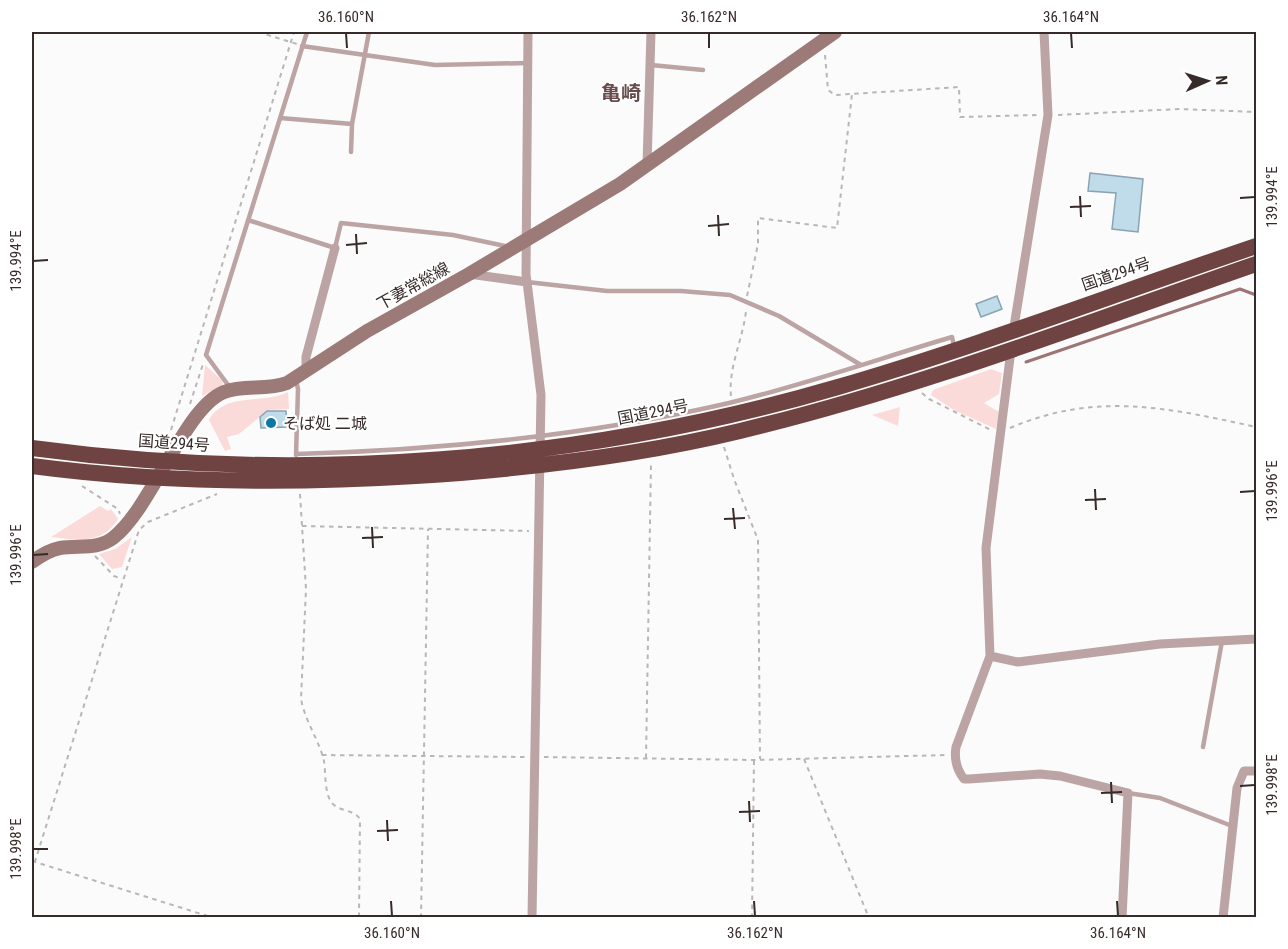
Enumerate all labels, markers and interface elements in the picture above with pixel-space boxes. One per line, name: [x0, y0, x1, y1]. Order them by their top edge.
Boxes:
text: 36.160°N: [318, 8, 374, 26]
text: 36.162°N: [681, 8, 737, 26]
text: 36.164°N: [1043, 8, 1099, 26]
north arrow: [1177, 51, 1237, 111]
text: N: [1212, 75, 1231, 86]
district label: 亀崎: [601, 81, 641, 105]
text: 139.994°E: [1263, 166, 1281, 228]
text: 139.994°E: [7, 230, 25, 292]
street label: 国道294号: [1079, 253, 1153, 295]
street label: 下妻常総線: [373, 258, 453, 314]
street label: 国道294号: [616, 396, 690, 428]
place label: そば処 二城: [283, 414, 367, 433]
marker: そば処 二城: [264, 416, 278, 430]
street label: 国道294号: [138, 431, 210, 455]
text: 139.996°E: [1263, 460, 1281, 522]
text: 139.996°E: [7, 524, 25, 586]
text: 139.998°E: [1263, 754, 1281, 816]
text: 139.998°E: [7, 818, 25, 880]
text: 36.160°N: [364, 924, 420, 942]
text: 36.162°N: [727, 924, 783, 942]
text: 36.164°N: [1090, 924, 1146, 942]

